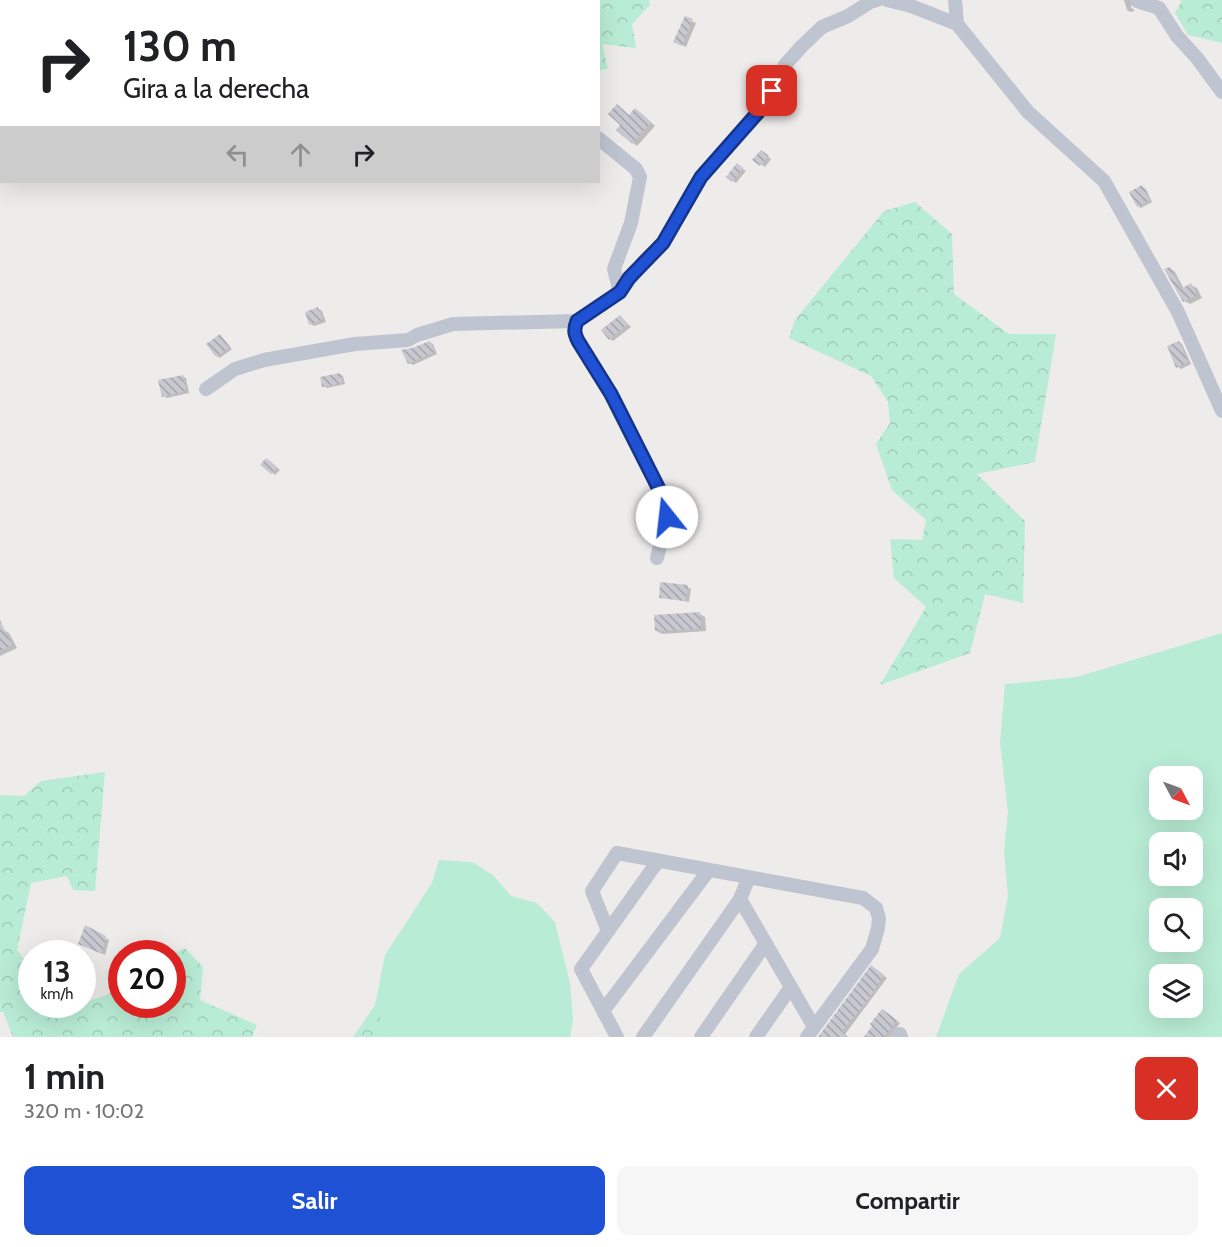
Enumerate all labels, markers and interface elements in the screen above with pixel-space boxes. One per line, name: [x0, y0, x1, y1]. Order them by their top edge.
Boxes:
text: 130 m: [123, 20, 237, 72]
icon: right: [24, 24, 102, 102]
pin: [746, 65, 797, 116]
text: Gira a la derecha: [123, 72, 309, 105]
icon: arrive: [755, 74, 788, 107]
icon: left: [221, 138, 254, 171]
icon: ahead: [284, 138, 317, 171]
icon: right: [347, 138, 380, 171]
position arrow: [635, 485, 699, 549]
north arrow: [1149, 766, 1203, 820]
map controls: [1149, 766, 1203, 1018]
button: sound: [1149, 832, 1203, 886]
button: search: [1149, 898, 1203, 952]
speed limit sign: 20: [108, 940, 186, 1018]
text: 13: [43, 953, 71, 990]
button: layers: [1149, 964, 1203, 1018]
text: km/h: [41, 985, 73, 1003]
text: 1 min: [24, 1054, 105, 1098]
button: close: [1135, 1057, 1198, 1120]
text: 320 m · 10:02: [24, 1099, 144, 1123]
button: Salir: [24, 1166, 605, 1235]
button: Compartir: [617, 1166, 1198, 1235]

